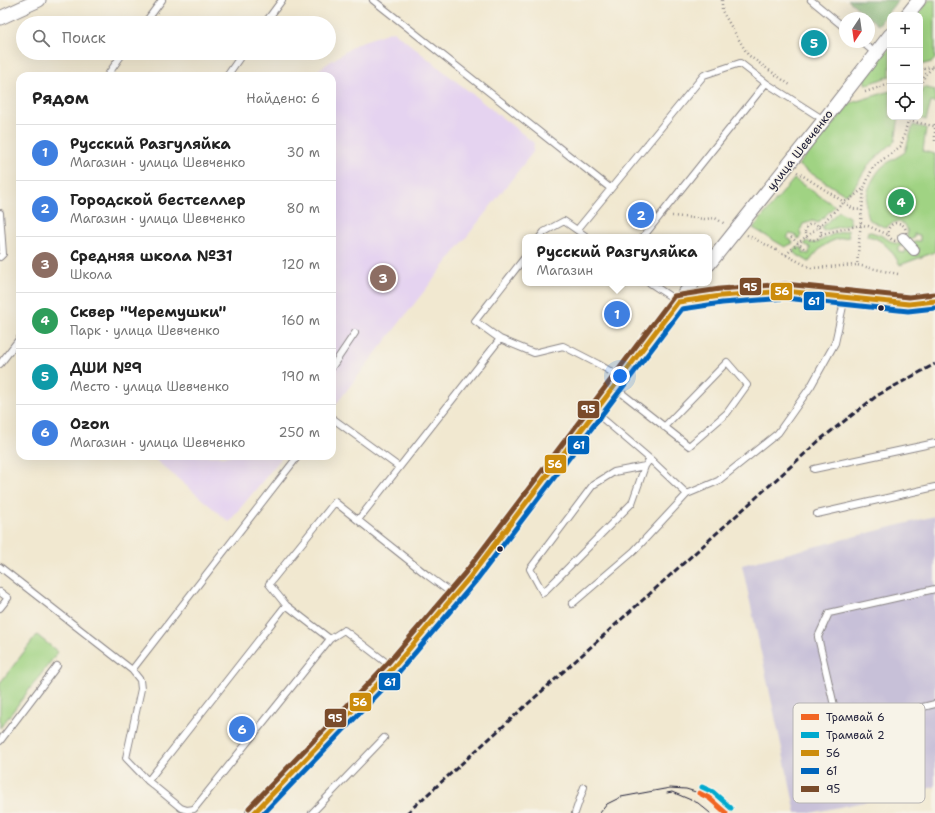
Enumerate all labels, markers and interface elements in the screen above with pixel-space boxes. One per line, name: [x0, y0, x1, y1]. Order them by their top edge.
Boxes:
north arrow: [839, 12, 875, 48]
map controls: [887, 12, 923, 120]
button: +: [887, 12, 923, 48]
search box: [16, 16, 336, 60]
icon: search: [30, 27, 52, 49]
text: Поиск: [62, 28, 106, 48]
pin: 5: [801, 28, 827, 58]
button: −: [887, 48, 923, 84]
button: locate: [887, 84, 923, 120]
text: Рядом: [32, 87, 89, 109]
text: Найдено: 6: [246, 90, 320, 107]
street label: улица Шевченко: [763, 106, 837, 194]
text: Русский Разгуляйка: [70, 134, 231, 154]
text: 1: [42, 144, 48, 161]
text: 30 m: [286, 144, 320, 161]
text: Магазин · улица Шевченко: [70, 154, 245, 171]
pin: 4: [888, 187, 914, 217]
text: Городской бестселлер: [70, 190, 245, 210]
text: 2: [40, 200, 50, 217]
text: 80 m: [286, 200, 320, 217]
pin: 2: [628, 200, 654, 230]
text: Магазин · улица Шевченко: [70, 210, 245, 227]
popup: [522, 234, 712, 286]
text: Русский Разгуляйка: [537, 242, 697, 262]
text: Средняя школа №31: [70, 246, 233, 266]
text: 3: [40, 256, 50, 273]
text: 120 m: [282, 256, 320, 273]
text: Магазин: [537, 262, 593, 279]
pin: 3: [370, 263, 396, 293]
text: Школа: [70, 266, 112, 283]
line badge: 95: [739, 277, 762, 296]
text: 95: [743, 280, 757, 295]
line badge: 56: [770, 282, 793, 301]
text: 56: [775, 284, 790, 299]
line badge: 61: [803, 291, 825, 311]
text: 61: [808, 294, 820, 309]
pin: 1: [604, 299, 630, 329]
text: Сквер "Черемушки": [70, 302, 226, 322]
unlabelled marker: [876, 303, 886, 313]
text: 4: [40, 312, 50, 329]
text: 160 m: [282, 312, 320, 329]
text: Парк · улица Шевченко: [70, 322, 220, 339]
text: ДШИ №9: [70, 358, 142, 378]
your location: [610, 366, 630, 386]
text: 5: [41, 368, 49, 385]
text: 190 m: [281, 368, 320, 385]
text: Место · улица Шевченко: [70, 378, 229, 395]
line badge: 95: [577, 400, 600, 419]
text: 95: [581, 402, 595, 417]
text: Ozon: [70, 414, 110, 434]
text: 6: [40, 424, 50, 441]
text: 250 m: [279, 424, 320, 441]
text: Магазин · улица Шевченко: [70, 434, 245, 451]
line badge: 61: [567, 435, 590, 455]
text: 61: [573, 438, 585, 453]
line badge: 56: [544, 454, 567, 474]
text: 56: [548, 457, 563, 472]
unlabelled marker: [495, 544, 505, 554]
line badge: 61: [378, 672, 401, 691]
text: 61: [384, 675, 396, 690]
line badge: 56: [349, 692, 372, 712]
text: 56: [353, 695, 368, 710]
legend: [793, 703, 925, 803]
line badge: 95: [324, 708, 347, 728]
text: Трамвай 6: [826, 710, 885, 725]
text: 95: [328, 711, 342, 726]
pin: 6: [229, 714, 255, 744]
text: Трамвай 2: [826, 728, 885, 743]
text: 56: [826, 746, 840, 761]
text: 61: [826, 764, 837, 779]
text: 95: [826, 782, 841, 797]

